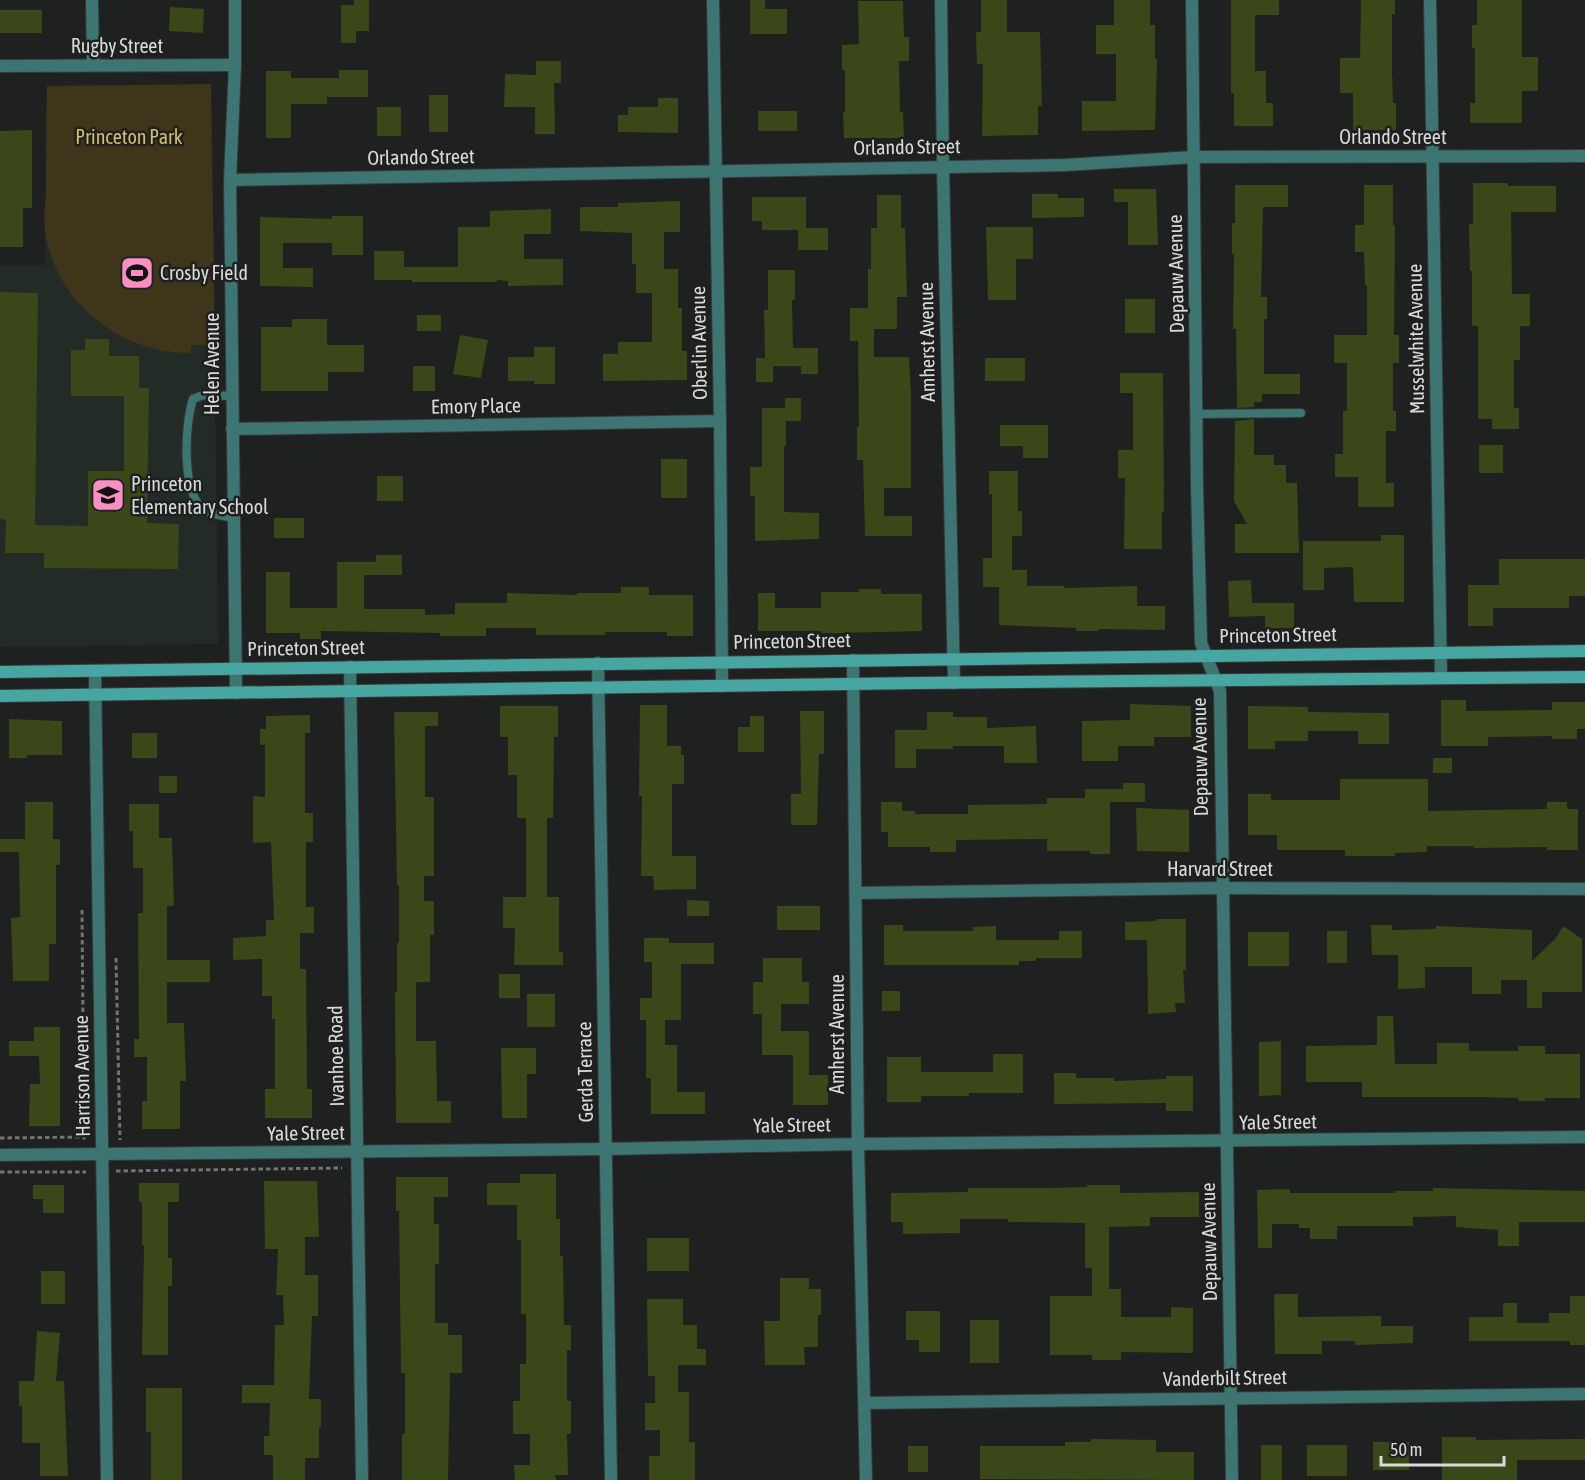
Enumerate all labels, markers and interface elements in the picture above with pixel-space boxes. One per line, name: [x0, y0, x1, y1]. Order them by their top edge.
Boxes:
street label: Rugby Street: [71, 34, 163, 57]
park label: Princeton Park: [75, 125, 183, 148]
street label: Orlando Street: [1339, 125, 1447, 148]
street label: Orlando Street: [853, 134, 961, 159]
street label: Orlando Street: [367, 144, 475, 169]
street label: Depauw Avenue: [1163, 214, 1188, 334]
sports icon: Crosby Field: [119, 255, 155, 291]
place label: Crosby Field: [160, 261, 248, 284]
street label: Musselwhite Avenue: [1403, 264, 1428, 414]
street label: Amherst Avenue: [914, 282, 939, 402]
street label: Oberlin Avenue: [686, 286, 711, 400]
street label: Helen Avenue: [200, 313, 223, 415]
street label: Emory Place: [431, 393, 521, 418]
place label: Princeton Elementary School: [131, 472, 269, 518]
school or university icon: Princeton Elementary School: [90, 477, 126, 513]
street label: Princeton Street: [1219, 622, 1337, 647]
street label: Princeton Street: [733, 628, 851, 653]
street label: Princeton Street: [247, 635, 365, 660]
street label: Depauw Avenue: [1187, 697, 1212, 817]
street label: Harvard Street: [1167, 857, 1273, 880]
street label: Amherst Avenue: [825, 974, 848, 1094]
street label: Ivanhoe Road: [323, 1005, 348, 1107]
street label: Harrison Avenue: [69, 1015, 94, 1137]
street label: Gerda Terrace: [572, 1021, 597, 1123]
street label: Yale Street: [1239, 1109, 1317, 1134]
street label: Yale Street: [753, 1112, 831, 1137]
street label: Yale Street: [267, 1120, 345, 1145]
street label: Depauw Avenue: [1196, 1182, 1221, 1302]
street label: Vanderbilt Street: [1163, 1365, 1288, 1390]
scale bar: [1381, 1429, 1504, 1467]
text: 50 m: [1390, 1439, 1422, 1460]

